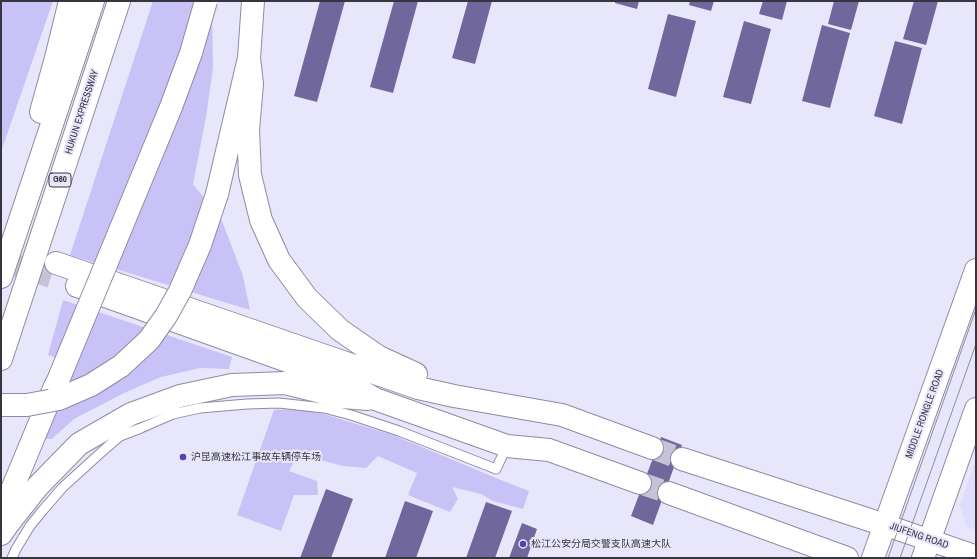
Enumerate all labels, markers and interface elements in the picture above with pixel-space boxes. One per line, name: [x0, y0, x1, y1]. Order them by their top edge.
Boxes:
street label: HUKUN EXPRESSWAY: [63, 68, 101, 156]
road number: G60: [49, 173, 71, 187]
street label: MIDDLE RONGLE ROAD: [903, 368, 947, 460]
place label: 沪昆高速松江事故车辆停车场: [191, 451, 321, 463]
marker: 沪昆高速松江事故车辆停车场: [178, 452, 188, 462]
street label: JIUFENG ROAD: [888, 520, 950, 552]
place label: 松江公安分局交警支队高速大队: [531, 538, 671, 550]
marker: 松江公安分局交警支队高速大队: [518, 539, 528, 549]

